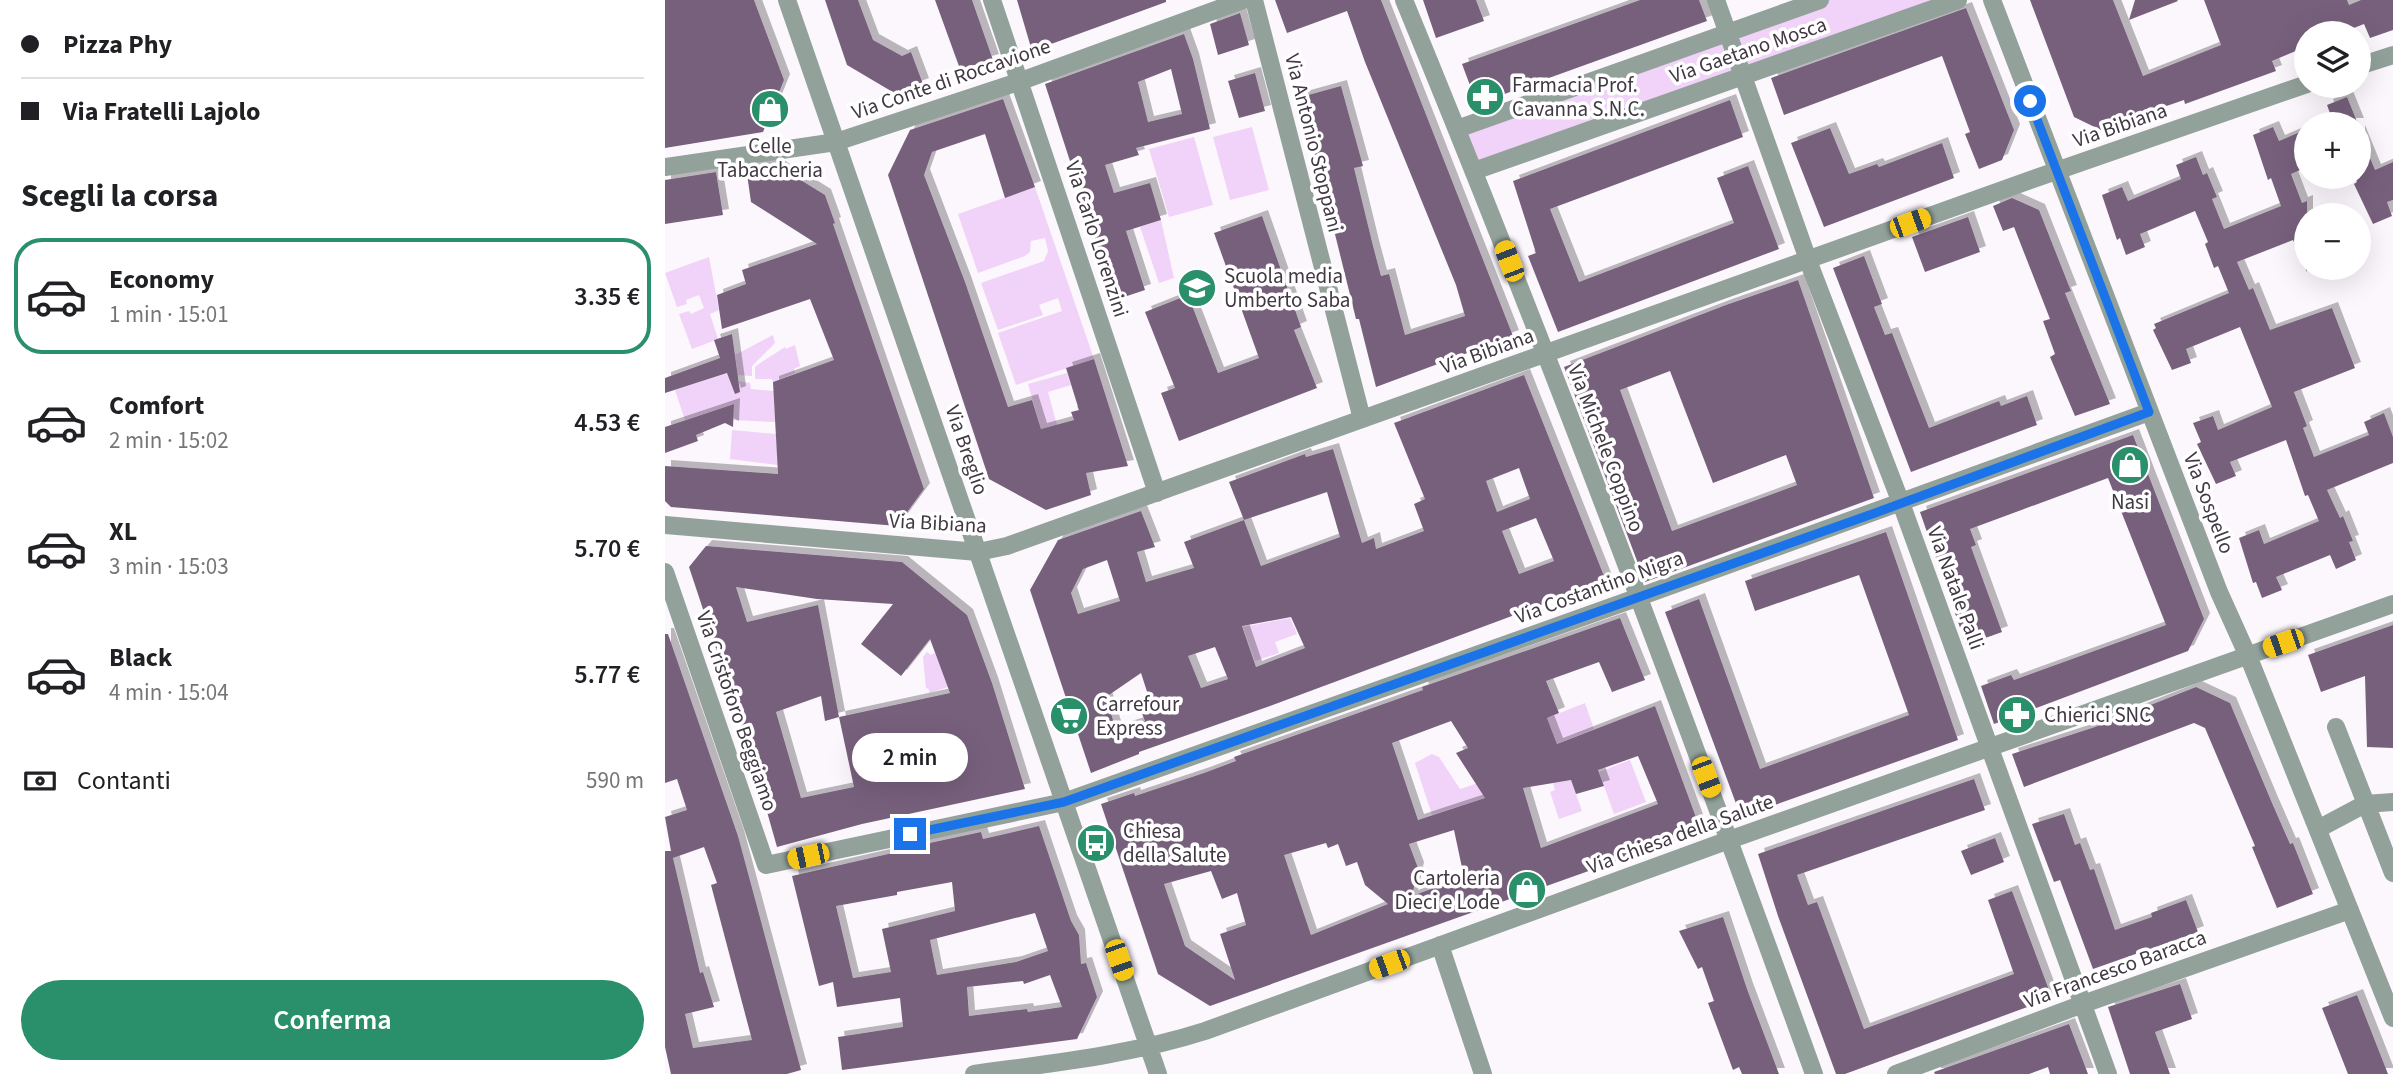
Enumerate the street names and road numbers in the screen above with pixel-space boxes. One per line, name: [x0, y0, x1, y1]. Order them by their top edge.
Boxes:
street label: Via Gaetano Mosca: [1666, 9, 1830, 91]
street label: Via Conte di Roccavione: [848, 31, 1054, 127]
street label: Via Antonio Stoppani: [1277, 50, 1351, 236]
street label: Via Bibiana: [2069, 95, 2171, 155]
street label: Via Carlo Lorenzini: [1058, 157, 1136, 321]
street label: Via Bibiana: [1436, 320, 1538, 382]
street label: Via Michele Coppino: [1560, 360, 1652, 536]
street label: Via Breglio: [938, 401, 996, 499]
street label: Via Sospello: [2176, 448, 2242, 558]
street label: Via Bibiana: [888, 505, 988, 541]
street label: Via Natale Palli: [1920, 522, 1992, 654]
street label: Via Costantino Nigra: [1511, 543, 1687, 631]
street label: Via Cristoforo Beggiamo: [689, 607, 785, 815]
street label: Via Chiesa della Salute: [1582, 786, 1778, 882]
street label: Via Francesco Baracca: [2020, 922, 2210, 1016]

